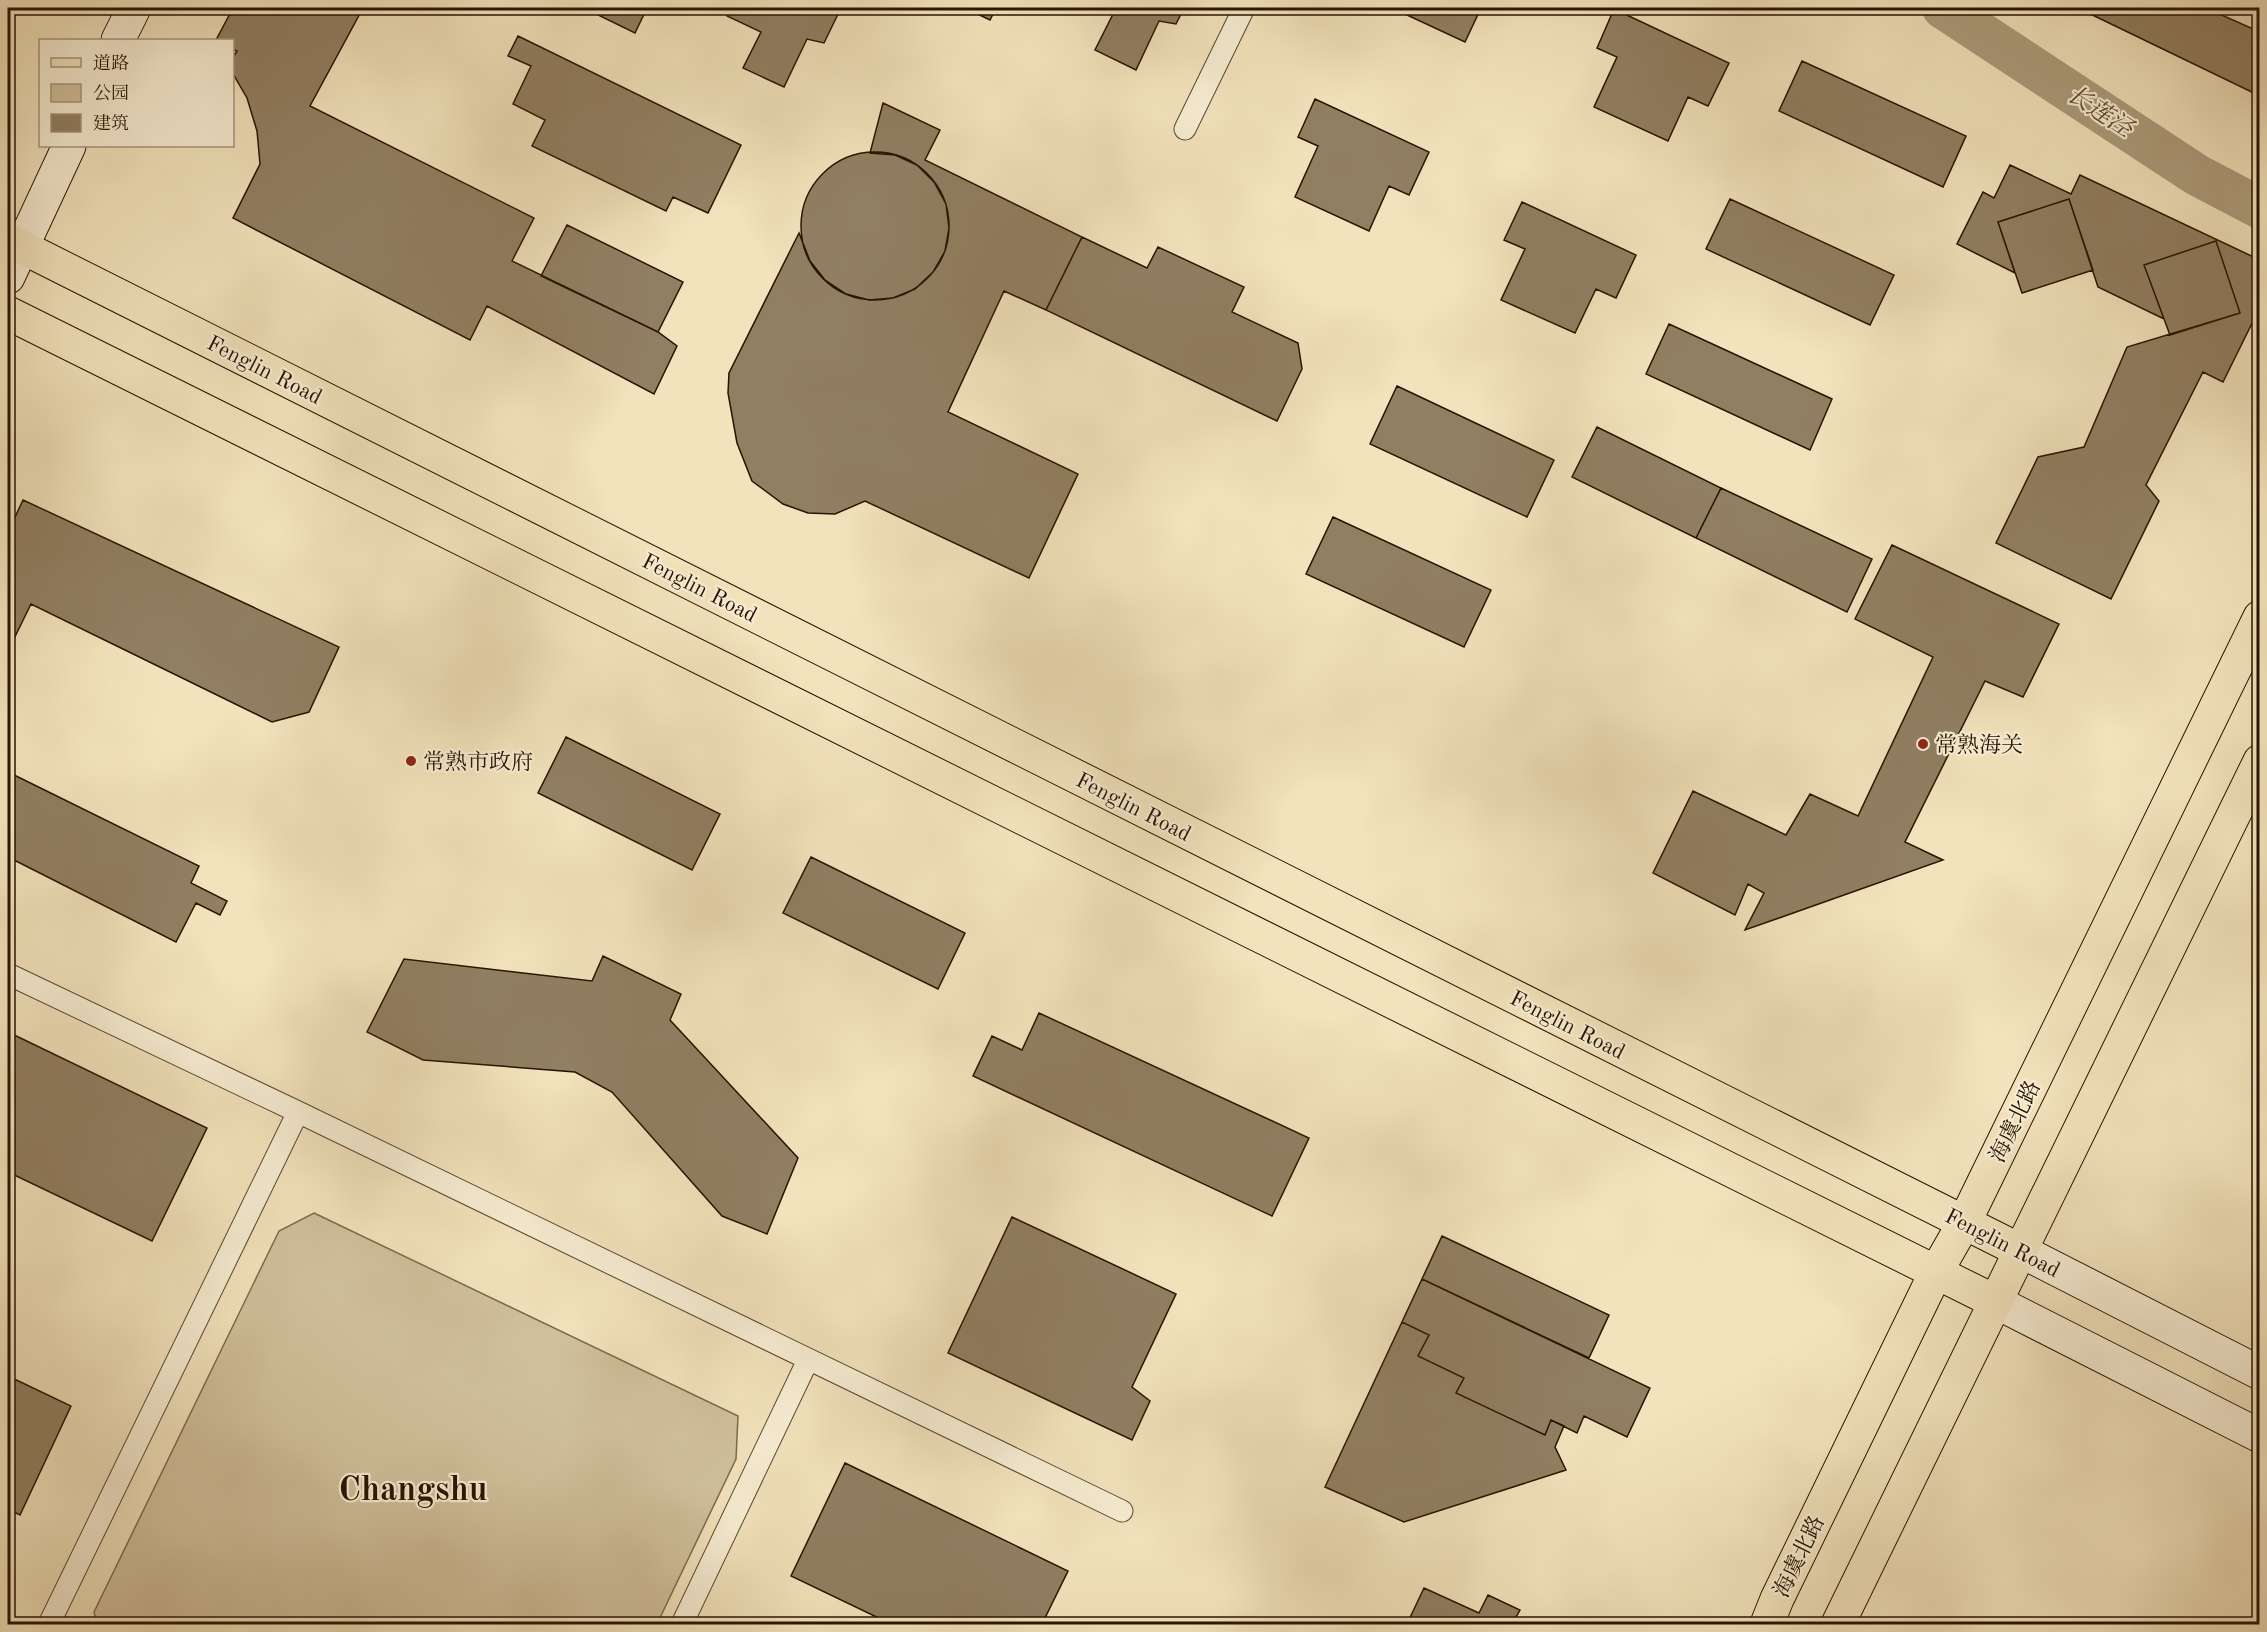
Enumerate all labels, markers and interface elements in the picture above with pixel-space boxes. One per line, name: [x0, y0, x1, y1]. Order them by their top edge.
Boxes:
legend: [39, 39, 234, 147]
text: 道路: [93, 53, 129, 73]
water label: 长莲泾: [2062, 80, 2139, 143]
text: 公园: [93, 84, 129, 103]
text: 建筑: [93, 113, 129, 133]
street label: Fenglin Road: [203, 332, 325, 409]
street label: Fenglin Road: [638, 550, 760, 627]
place label: 常熟海关: [1935, 733, 2023, 757]
marker: 常熟海关: [1916, 737, 1930, 751]
place label: 常熟市政府: [423, 750, 533, 774]
marker: 常熟市政府: [404, 754, 418, 768]
street label: Fenglin Road: [1072, 769, 1194, 846]
street label: Fenglin Road: [1506, 987, 1628, 1064]
street label: 海虞北路: [1985, 1077, 2045, 1166]
street label: Fenglin Road: [1941, 1205, 2063, 1282]
district label: Changshu: [339, 1474, 487, 1508]
street label: 海虞北路: [1769, 1512, 1829, 1601]

